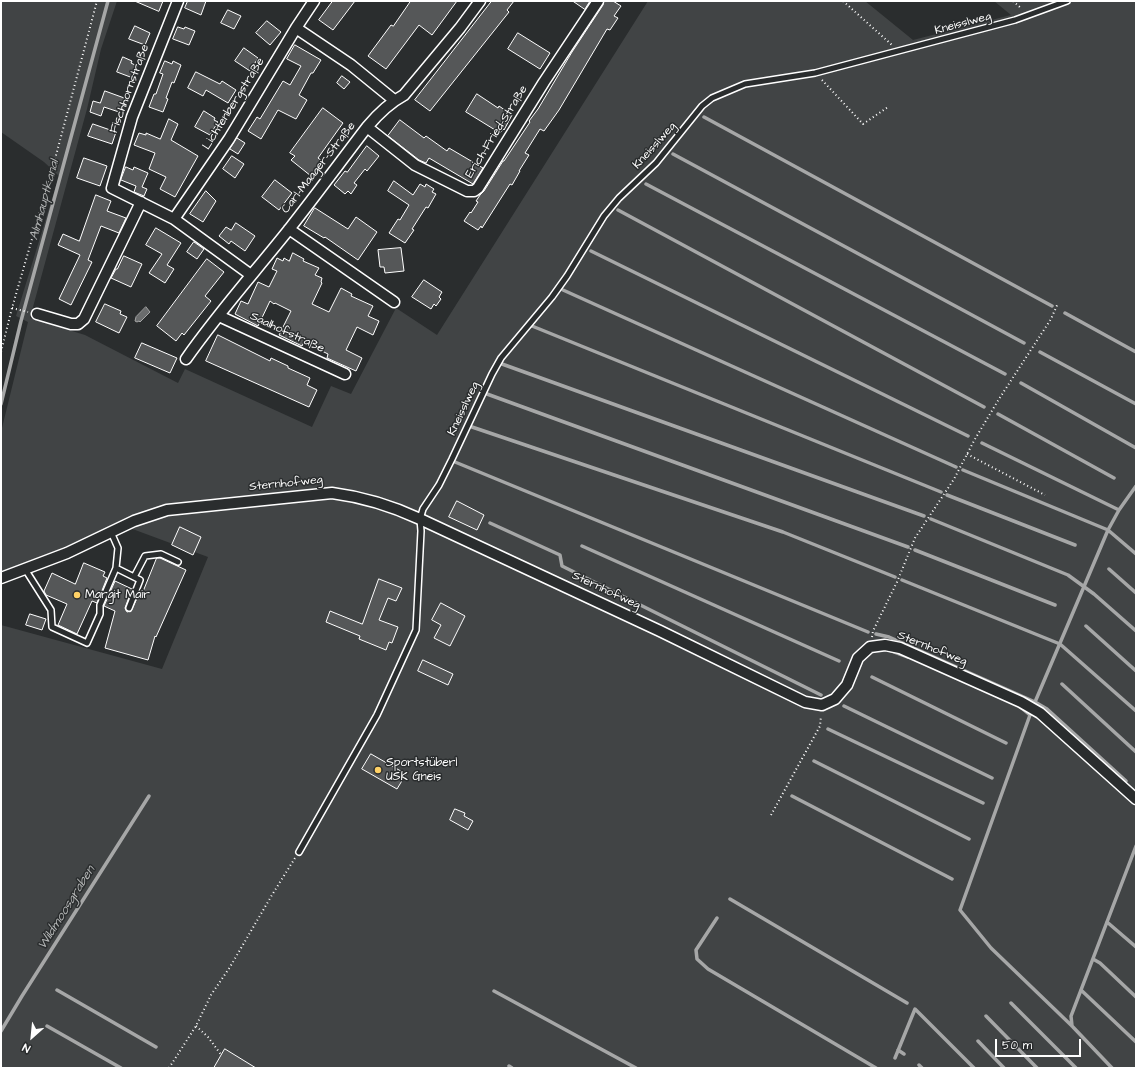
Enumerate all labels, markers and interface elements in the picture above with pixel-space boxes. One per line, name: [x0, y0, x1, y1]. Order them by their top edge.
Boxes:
street label: Kneisslweg: [933, 10, 993, 38]
street label: Fischhornstraße: [107, 43, 153, 135]
street label: Lichtenbergstraße: [200, 55, 268, 153]
street label: Erich-Fried-Straße: [463, 83, 531, 181]
street label: Carl-Maager-Straße: [279, 119, 359, 217]
street label: Kneisslweg: [630, 120, 680, 172]
water label: Almhauptkanal: [27, 158, 63, 242]
street label: Saalhofstraße: [248, 310, 326, 356]
street label: Kneisslweg: [445, 380, 483, 438]
street label: Sternhofweg: [249, 473, 323, 495]
street label: Sternhofweg: [569, 569, 643, 613]
place label: Margit Mair: [85, 588, 150, 602]
marker: Margit Mair: [72, 590, 82, 600]
street label: Sternhofweg: [895, 628, 969, 670]
place label: Sportstüberl USK Gneis: [386, 756, 457, 784]
marker: Sportstüberl USK Gneis: [373, 765, 383, 775]
water label: Wildmoosgraben: [35, 863, 99, 953]
north arrow: [12, 1017, 52, 1057]
scale bar: [997, 1031, 1083, 1057]
text: 50 m: [1002, 1037, 1032, 1054]
text: N: [20, 1040, 33, 1056]

